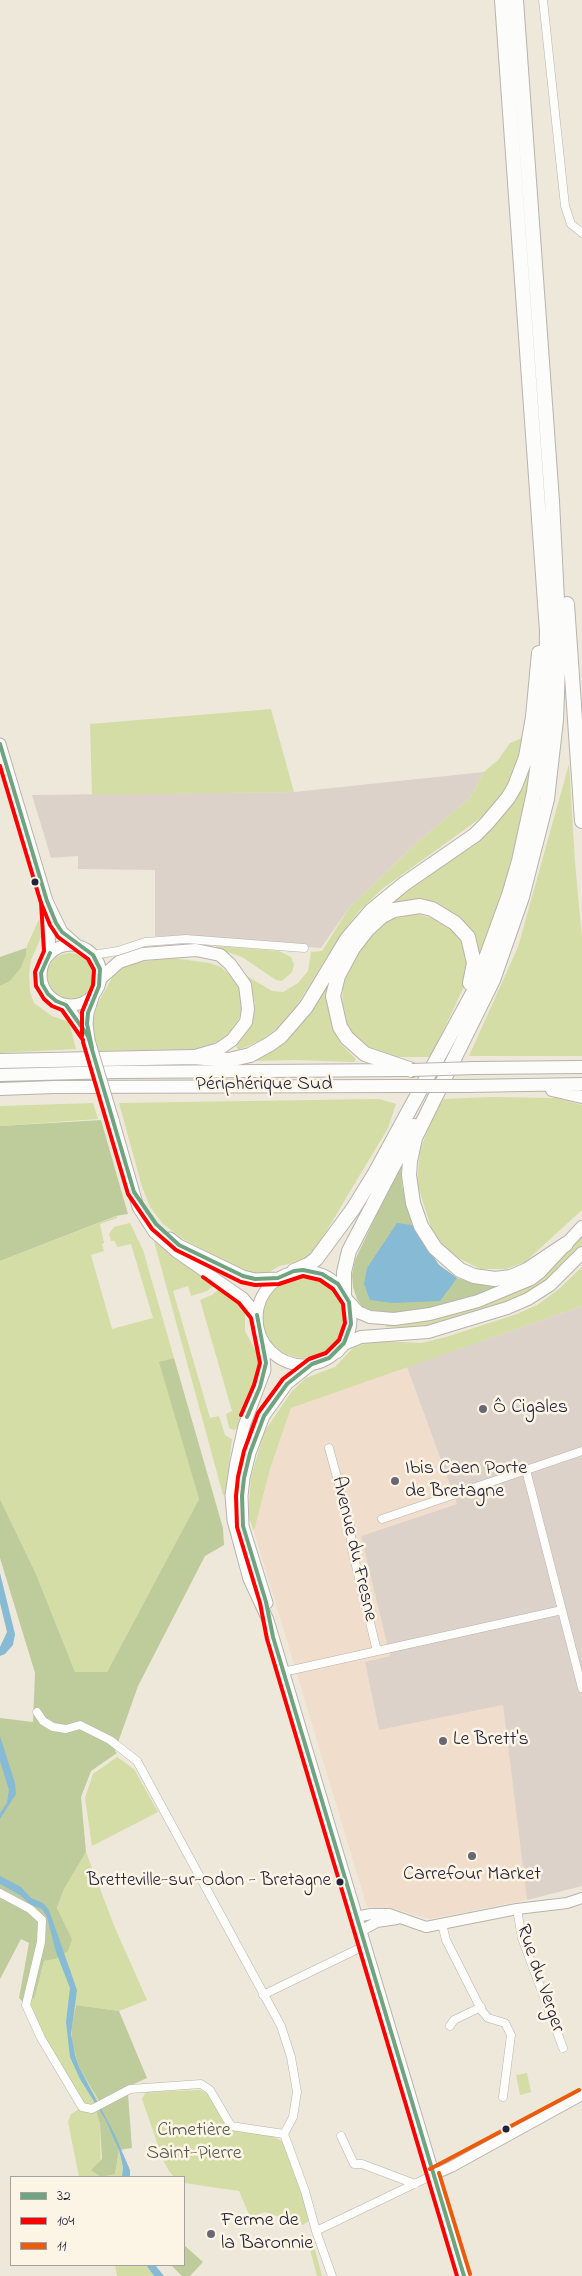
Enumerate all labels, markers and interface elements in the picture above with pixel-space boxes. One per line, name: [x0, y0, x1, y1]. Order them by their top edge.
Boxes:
unlabelled marker: [30, 877, 40, 887]
street label: Périphérique Sud: [196, 1074, 332, 1098]
place label: Ô Cigales: [493, 1397, 568, 1421]
marker: Ô Cigales: [477, 1403, 489, 1415]
place label: Ibis Caen Porte de Bretagne: [405, 1458, 527, 1505]
street label: Avenue du Fresne: [325, 1474, 381, 1624]
marker: Ibis Caen Porte de Bretagne: [389, 1475, 401, 1487]
place label: Le Brett's: [453, 1729, 529, 1753]
marker: Le Brett's: [437, 1735, 449, 1747]
marker: Carrefour Market: [466, 1850, 478, 1862]
place label: Carrefour Market: [403, 1864, 541, 1888]
place label: Bretteville-sur-Odon - Bretagne: [87, 1871, 331, 1893]
marker: Bretteville-sur-Odon - Bretagne: [335, 1877, 345, 1887]
street label: Rue du Verger: [509, 1922, 569, 2036]
park label: Cimetière Saint-Pierre: [146, 2120, 242, 2167]
unlabelled marker: [501, 2124, 511, 2134]
legend: [10, 2176, 185, 2266]
text: 32: [57, 2185, 71, 2207]
text: 104: [57, 2210, 74, 2232]
place label: Ferme de la Baronnie: [221, 2210, 313, 2257]
marker: Ferme de la Baronnie: [205, 2228, 217, 2240]
text: 11: [57, 2235, 67, 2257]

